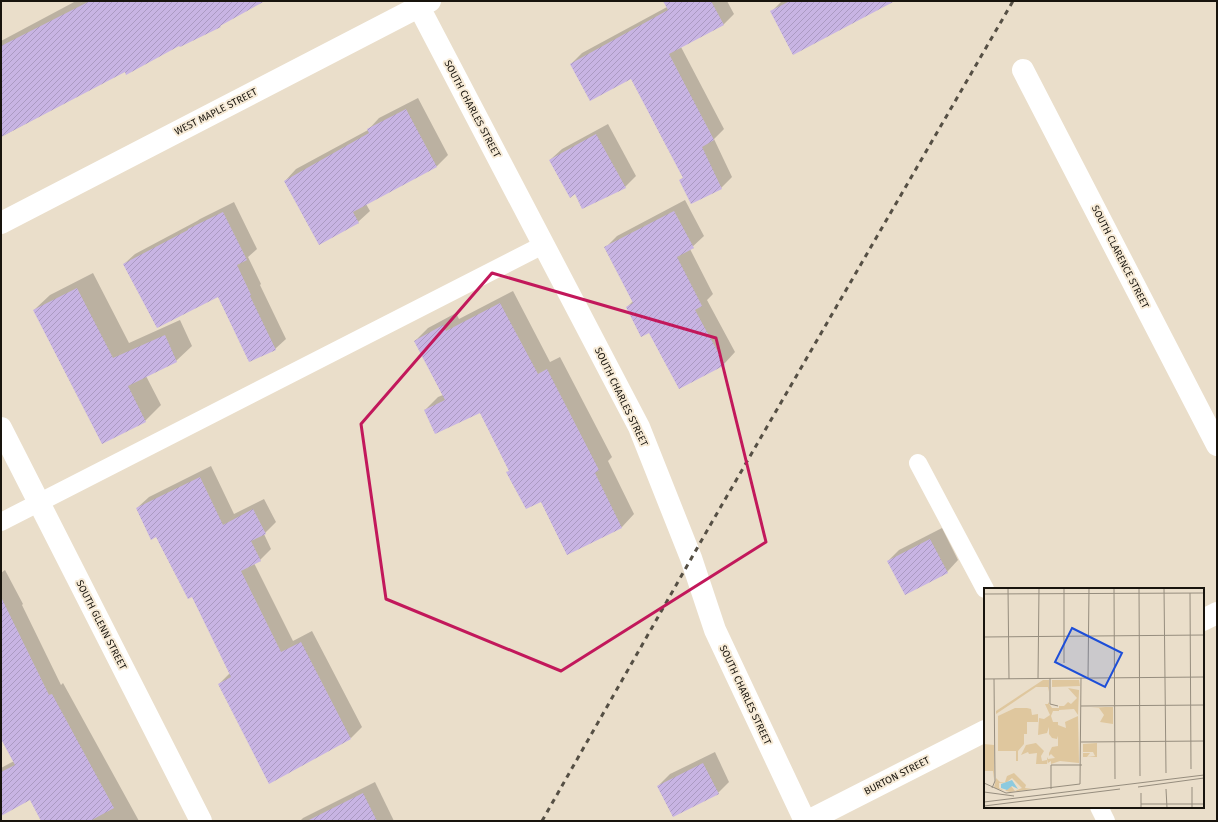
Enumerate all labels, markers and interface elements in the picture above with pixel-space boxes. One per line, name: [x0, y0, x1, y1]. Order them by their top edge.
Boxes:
street label: SOUTH CHARLES STREET: [441, 58, 503, 160]
street label: WEST MAPLE STREET: [173, 86, 260, 138]
street label: SOUTH CLARENCE STREET: [1089, 203, 1152, 311]
street label: SOUTH CHARLES STREET: [592, 346, 651, 449]
street label: SOUTH GLENN STREET: [73, 578, 129, 673]
inset map: [984, 588, 1204, 808]
street label: SOUTH CHARLES STREET: [717, 643, 774, 747]
street label: BURTON STREET: [862, 754, 933, 798]

